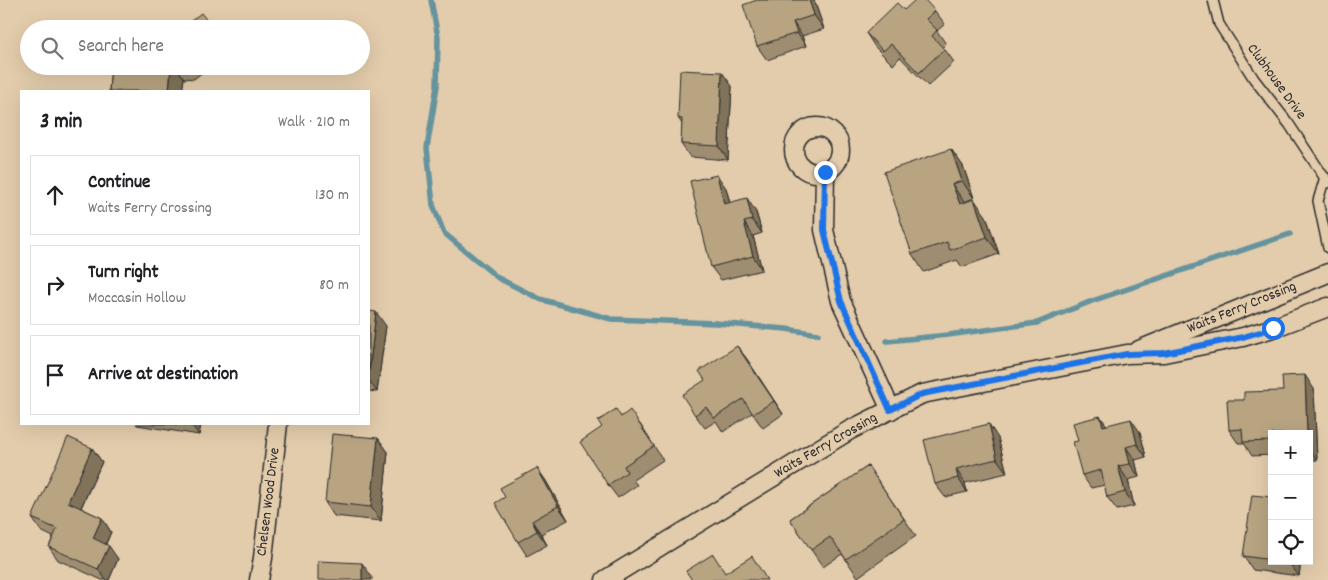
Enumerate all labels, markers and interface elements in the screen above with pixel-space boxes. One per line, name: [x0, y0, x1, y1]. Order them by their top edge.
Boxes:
search box: [20, 20, 370, 75]
icon: search: [38, 34, 66, 62]
text: Search here: [78, 34, 164, 61]
street label: Clubhouse Drive: [1241, 39, 1311, 125]
text: 3 min: [40, 108, 82, 138]
text: Walk · 210 m: [278, 111, 350, 134]
route end: [814, 161, 837, 184]
text: Continue: [88, 170, 150, 197]
icon: ahead: [41, 181, 69, 209]
text: 130 m: [315, 184, 349, 207]
text: Waits Ferry Crossing: [88, 197, 212, 220]
text: Turn right: [88, 260, 159, 287]
icon: right: [41, 271, 69, 299]
text: 80 m: [319, 274, 349, 297]
street label: Waits Ferry Crossing: [1184, 276, 1300, 340]
text: Moccasin Hollow: [88, 287, 186, 310]
route start: [1262, 317, 1285, 340]
icon: arrive: [41, 361, 69, 389]
text: Arrive at destination: [88, 362, 238, 389]
street label: Waits Ferry Crossing: [770, 407, 882, 485]
map controls: [1268, 430, 1313, 565]
button: +: [1268, 430, 1313, 475]
street label: Chelsen Wood Drive: [251, 446, 287, 557]
button: −: [1268, 475, 1313, 520]
button: locate: [1268, 520, 1313, 565]

